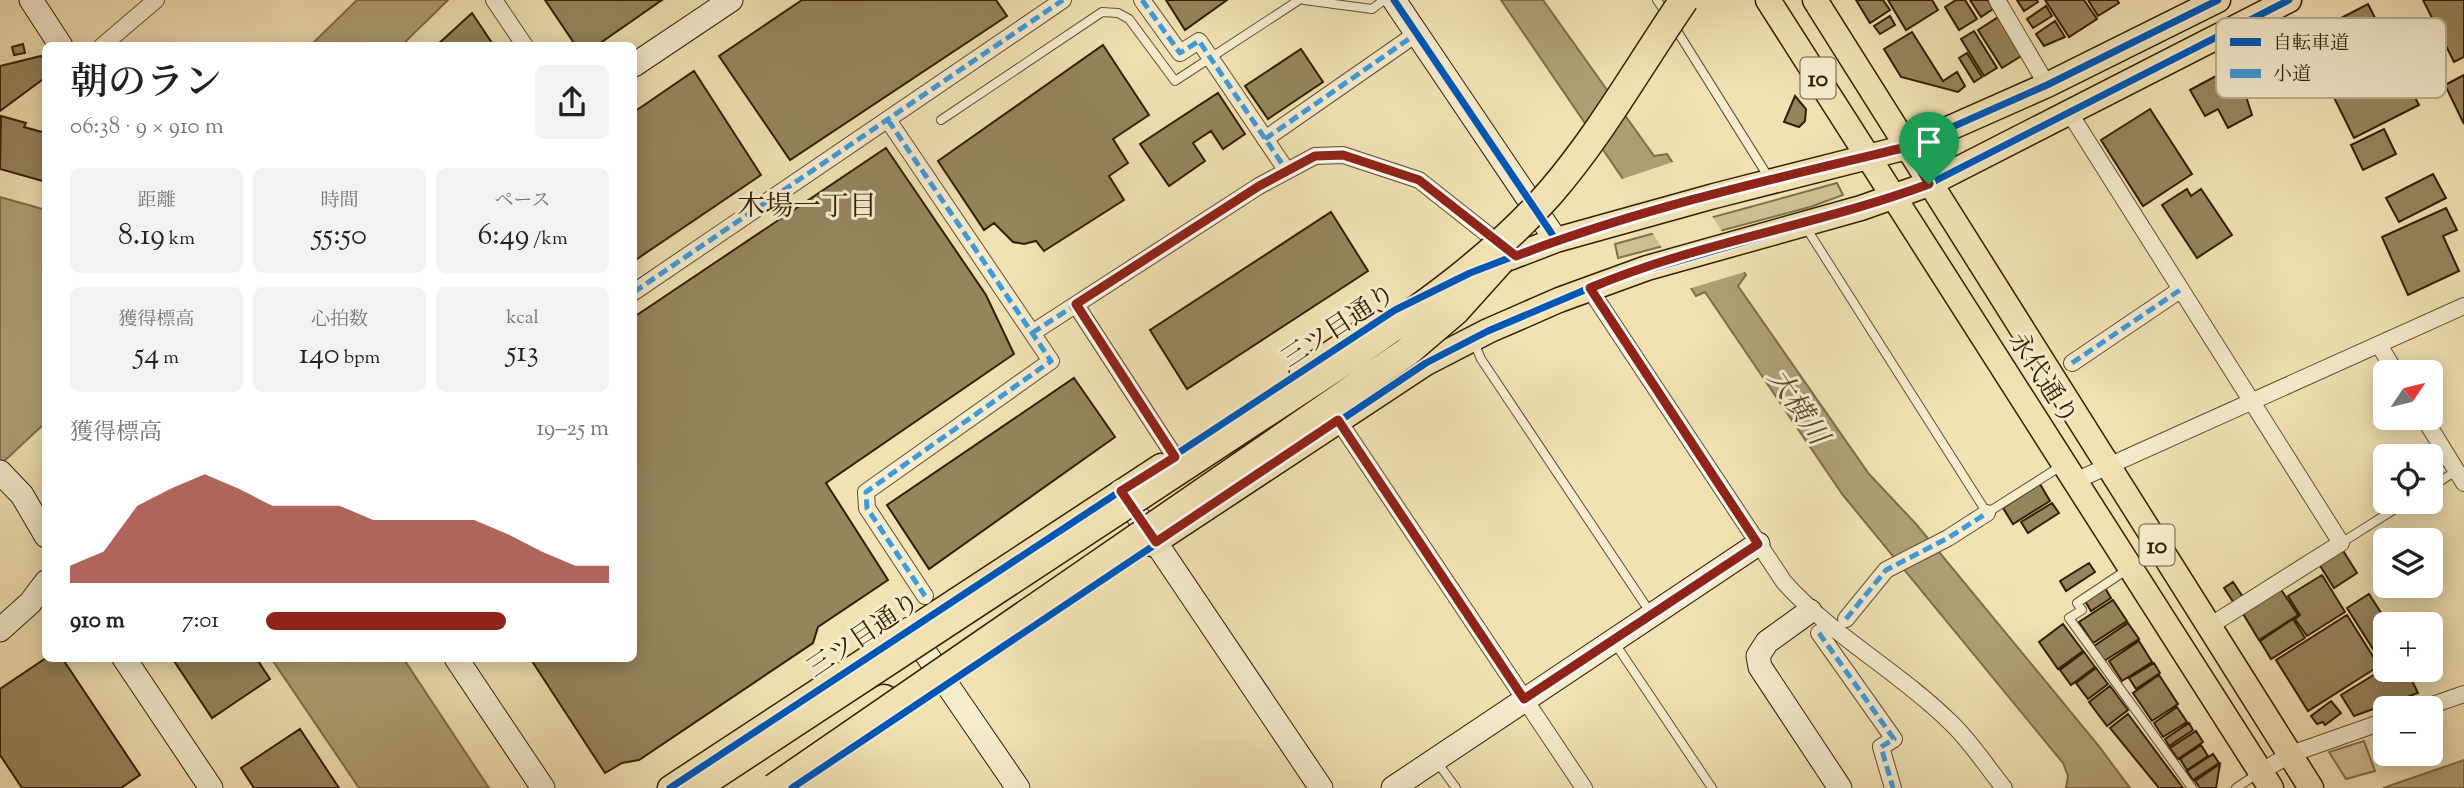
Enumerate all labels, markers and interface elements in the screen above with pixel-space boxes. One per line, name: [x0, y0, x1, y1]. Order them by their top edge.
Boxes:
legend: [2216, 18, 2446, 98]
text: 自転車道: [2273, 31, 2349, 58]
road number: 10: [1800, 57, 1836, 98]
text: 朝のラン: [70, 58, 222, 112]
text: 小道: [2273, 62, 2311, 89]
button: share: [535, 65, 609, 139]
text: 06:38 · 9 × 910 m: [70, 111, 224, 144]
pin: [1899, 112, 1959, 184]
icon: arrive: [1910, 123, 1948, 161]
text: 距離: [137, 188, 176, 215]
text: 時間: [320, 188, 359, 215]
text: ペース: [494, 188, 551, 215]
district label: 木場一丁目: [737, 188, 877, 228]
text: 8.19: [118, 215, 165, 258]
text: 55:50: [312, 215, 367, 258]
text: 6:49: [477, 215, 529, 258]
text: km: [165, 226, 195, 253]
text: /km: [529, 226, 568, 253]
street label: 三ツ目通り: [1275, 276, 1404, 378]
text: kcal: [506, 305, 539, 332]
text: 獲得標高: [118, 307, 195, 334]
text: 心拍数: [311, 307, 368, 334]
street label: 永代通り: [1998, 326, 2086, 433]
text: 513: [506, 332, 539, 375]
text: 54: [134, 334, 159, 377]
text: 140: [299, 334, 340, 377]
text: m: [159, 345, 179, 372]
text: bpm: [340, 345, 380, 372]
north arrow: [2373, 360, 2443, 430]
map controls: [2373, 360, 2443, 766]
water label: 大横川: [1756, 362, 1838, 456]
text: 19–25 m: [536, 413, 609, 446]
text: 獲得標高: [70, 417, 162, 450]
button: locate: [2373, 444, 2443, 514]
road number: 10: [2140, 524, 2174, 566]
button: layers: [2373, 528, 2443, 598]
street label: 三ツ目通り: [800, 584, 929, 688]
text: 910 m: [70, 605, 125, 638]
text: 7:01: [182, 605, 219, 638]
button: +: [2373, 612, 2443, 682]
button: −: [2373, 696, 2443, 766]

